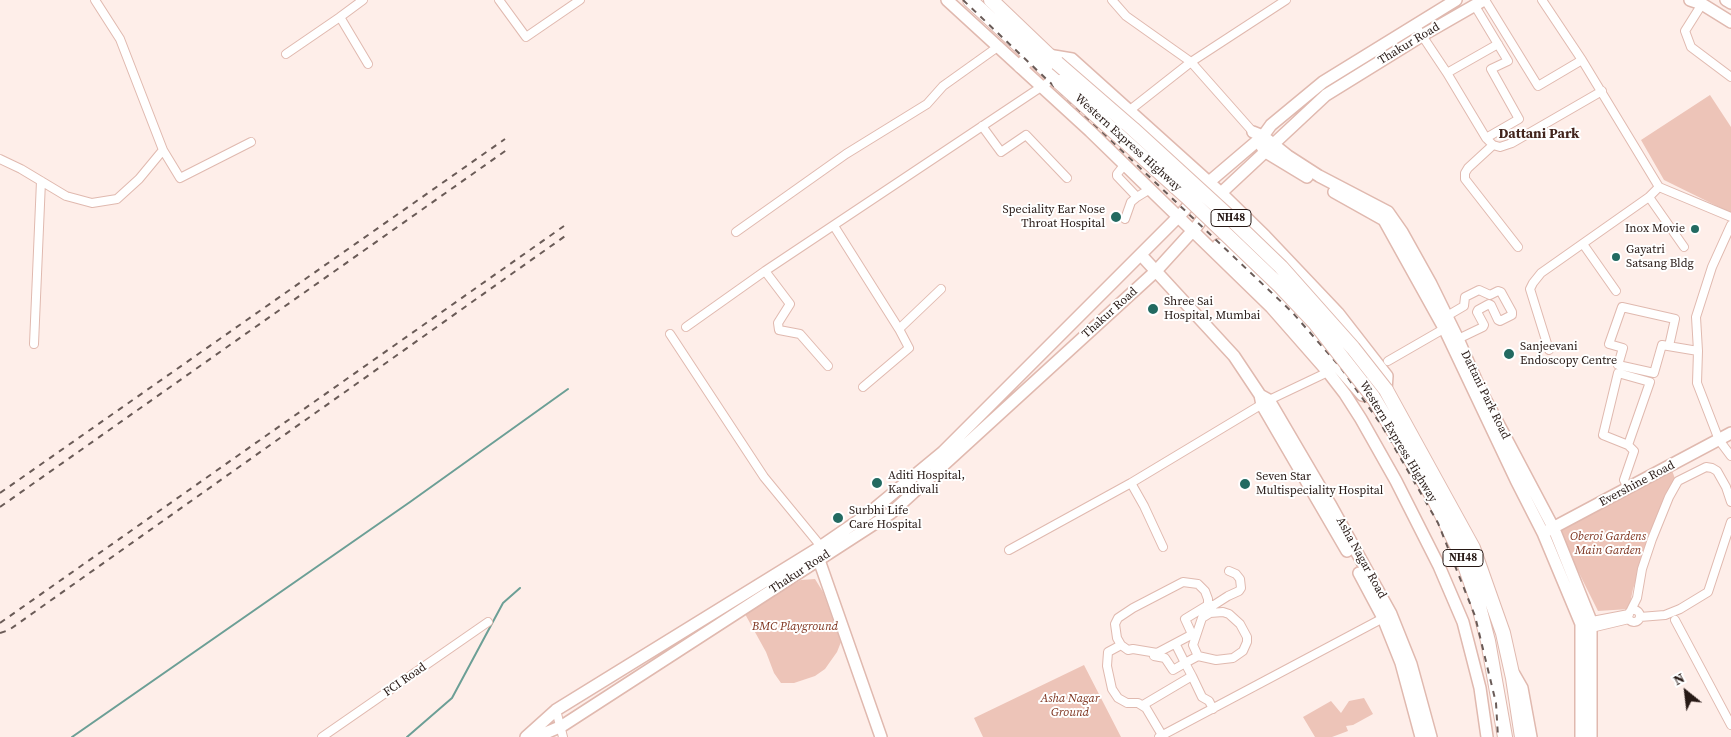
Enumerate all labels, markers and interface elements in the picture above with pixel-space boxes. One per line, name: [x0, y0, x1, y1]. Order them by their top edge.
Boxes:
street label: Thakur Road: [1376, 20, 1442, 68]
street label: Western Express Highway: [1072, 91, 1184, 195]
district label: Dattani Park: [1499, 126, 1579, 142]
place label: Speciality Ear Nose Throat Hospital: [1003, 203, 1105, 231]
marker: Speciality Ear Nose Throat Hospital: [1109, 210, 1123, 224]
road number: NH48: [1211, 210, 1251, 227]
place label: Inox Movie: [1625, 222, 1685, 236]
marker: Inox Movie: [1689, 223, 1701, 235]
place label: Gayatri Satsang Bldg: [1626, 243, 1694, 271]
marker: Gayatri Satsang Bldg: [1610, 251, 1622, 263]
street label: Thakur Road: [1079, 285, 1141, 341]
place label: Shree Sai Hospital, Mumbai: [1164, 295, 1260, 323]
marker: Shree Sai Hospital, Mumbai: [1146, 302, 1160, 316]
place label: Sanjeevani Endoscopy Centre: [1520, 340, 1617, 368]
marker: Sanjeevani Endoscopy Centre: [1502, 347, 1516, 361]
street label: Dattani Park Road: [1457, 348, 1513, 442]
street label: Western Express Highway: [1356, 379, 1440, 505]
street label: Evershine Road: [1597, 458, 1677, 510]
place label: Aditi Hospital, Kandivali: [888, 469, 965, 497]
place label: Seven Star Multispeciality Hospital: [1256, 470, 1383, 498]
marker: Aditi Hospital, Kandivali: [870, 476, 884, 490]
marker: Seven Star Multispeciality Hospital: [1238, 477, 1252, 491]
place label: Surbhi Life Care Hospital: [849, 504, 922, 532]
marker: Surbhi Life Care Hospital: [831, 511, 845, 525]
street label: Asha Nagar Road: [1333, 515, 1389, 601]
park label: Oberoi Gardens Main Garden: [1570, 530, 1646, 558]
street label: Thakur Road: [767, 547, 833, 597]
road number: NH48: [1443, 550, 1483, 566]
park label: BMC Playground: [752, 620, 838, 634]
street label: FCI Road: [381, 660, 429, 700]
north arrow: [1661, 667, 1711, 717]
text: N: [1669, 668, 1688, 690]
park label: Asha Nagar Ground: [1040, 692, 1100, 720]

